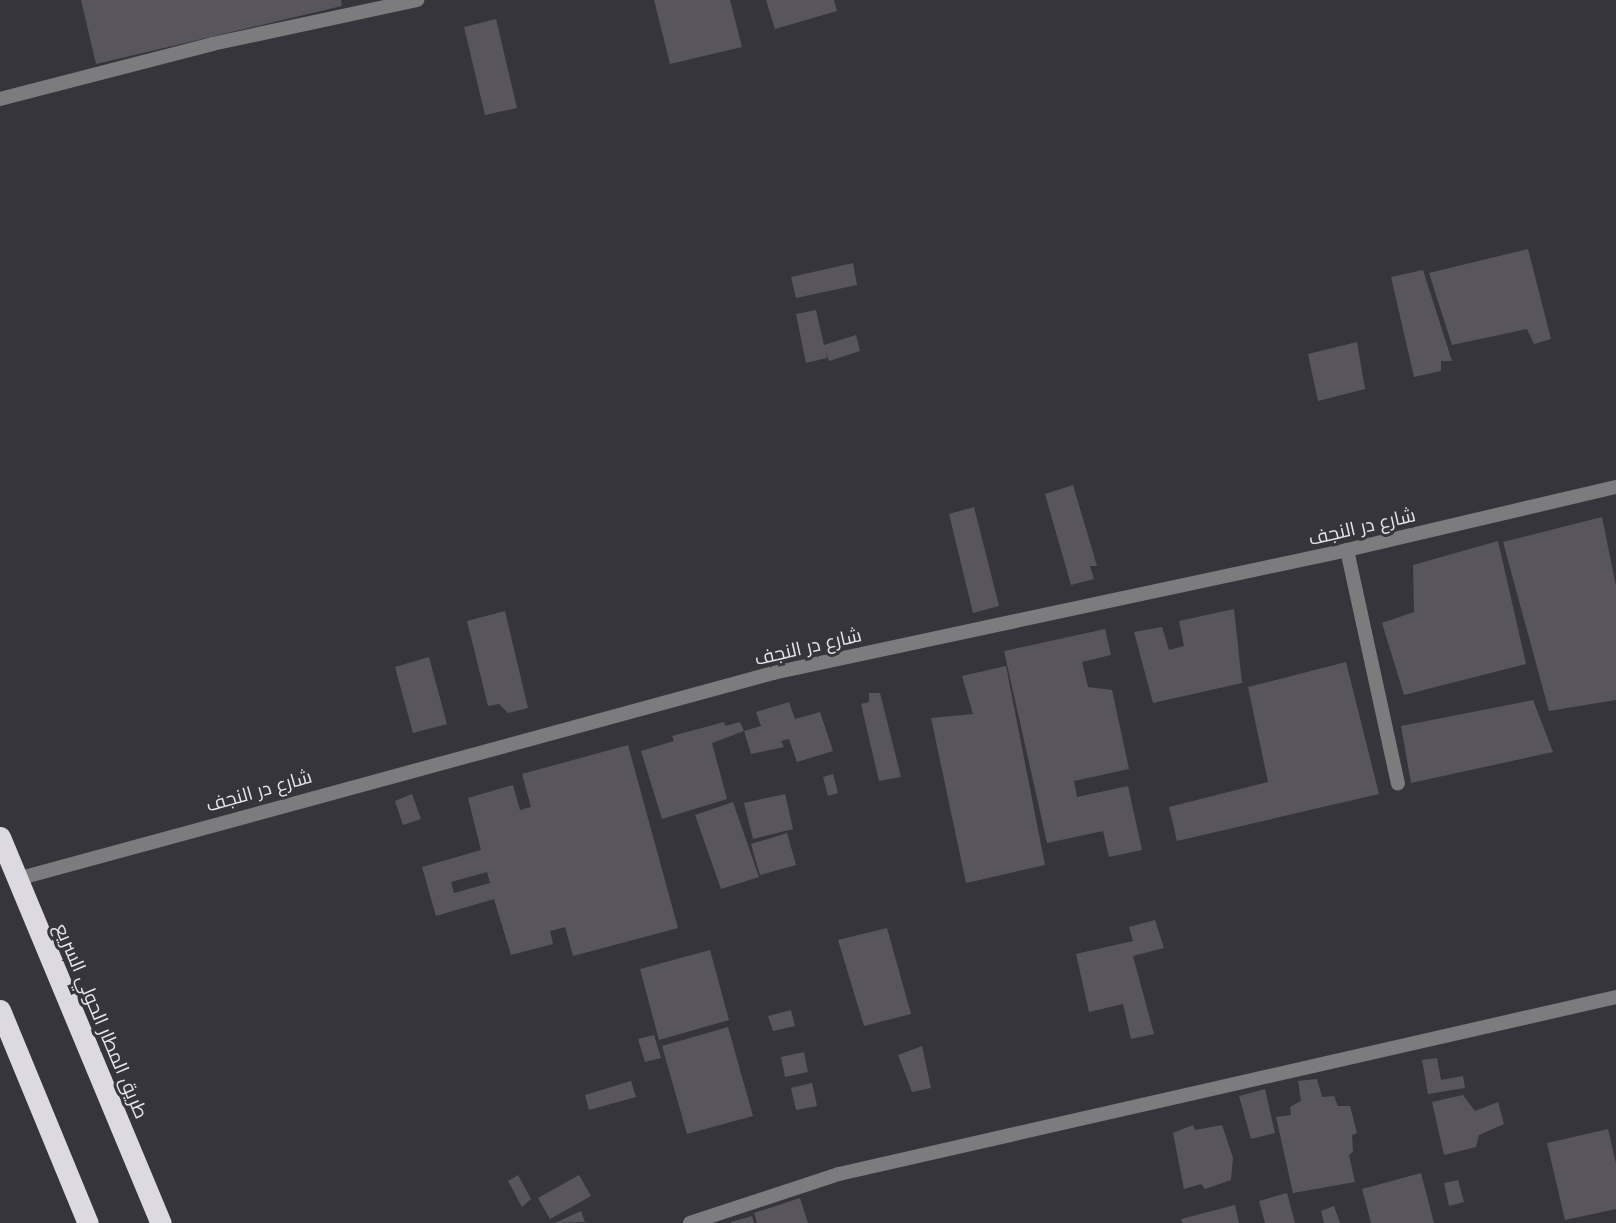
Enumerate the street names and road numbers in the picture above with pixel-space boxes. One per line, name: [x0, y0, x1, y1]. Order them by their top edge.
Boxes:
street label: شارع در النجف: [1306, 504, 1418, 550]
street label: شارع در النجف: [752, 624, 864, 670]
street label: شارع در النجف: [203, 765, 315, 817]
street label: طريق المطار الحولي السريع: [49, 920, 153, 1122]

